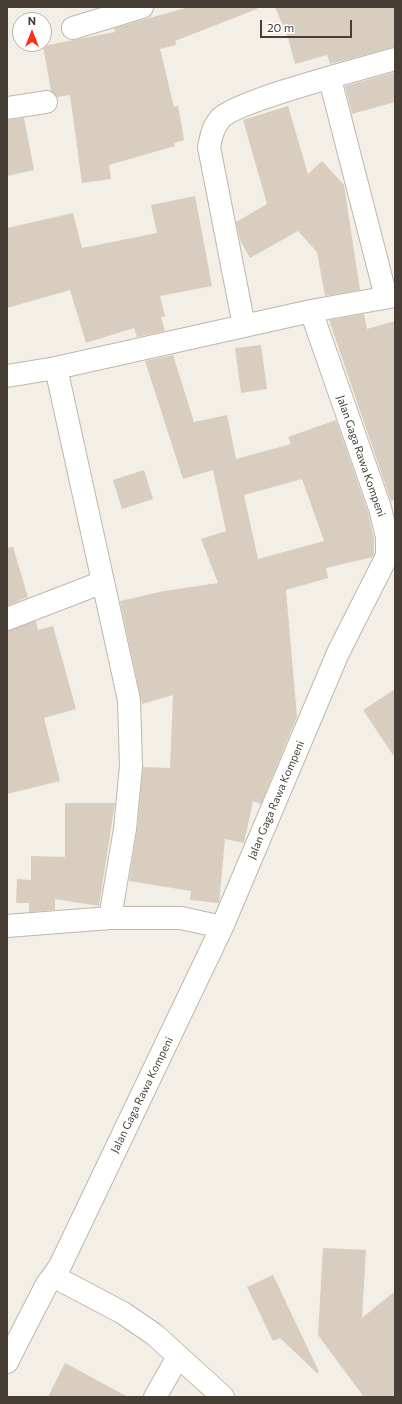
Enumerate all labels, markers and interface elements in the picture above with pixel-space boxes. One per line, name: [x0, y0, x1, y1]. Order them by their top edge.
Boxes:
north arrow: [12, 12, 52, 52]
scale bar: [262, 12, 354, 38]
text: N: [28, 14, 36, 27]
text: 20 m: [267, 20, 294, 34]
street label: Jalan Gaga Rawa Kompeni: [334, 394, 388, 518]
street label: Jalan Gaga Rawa Kompeni: [245, 739, 307, 861]
street label: Jalan Gaga Rawa Kompeni: [108, 1035, 176, 1155]

